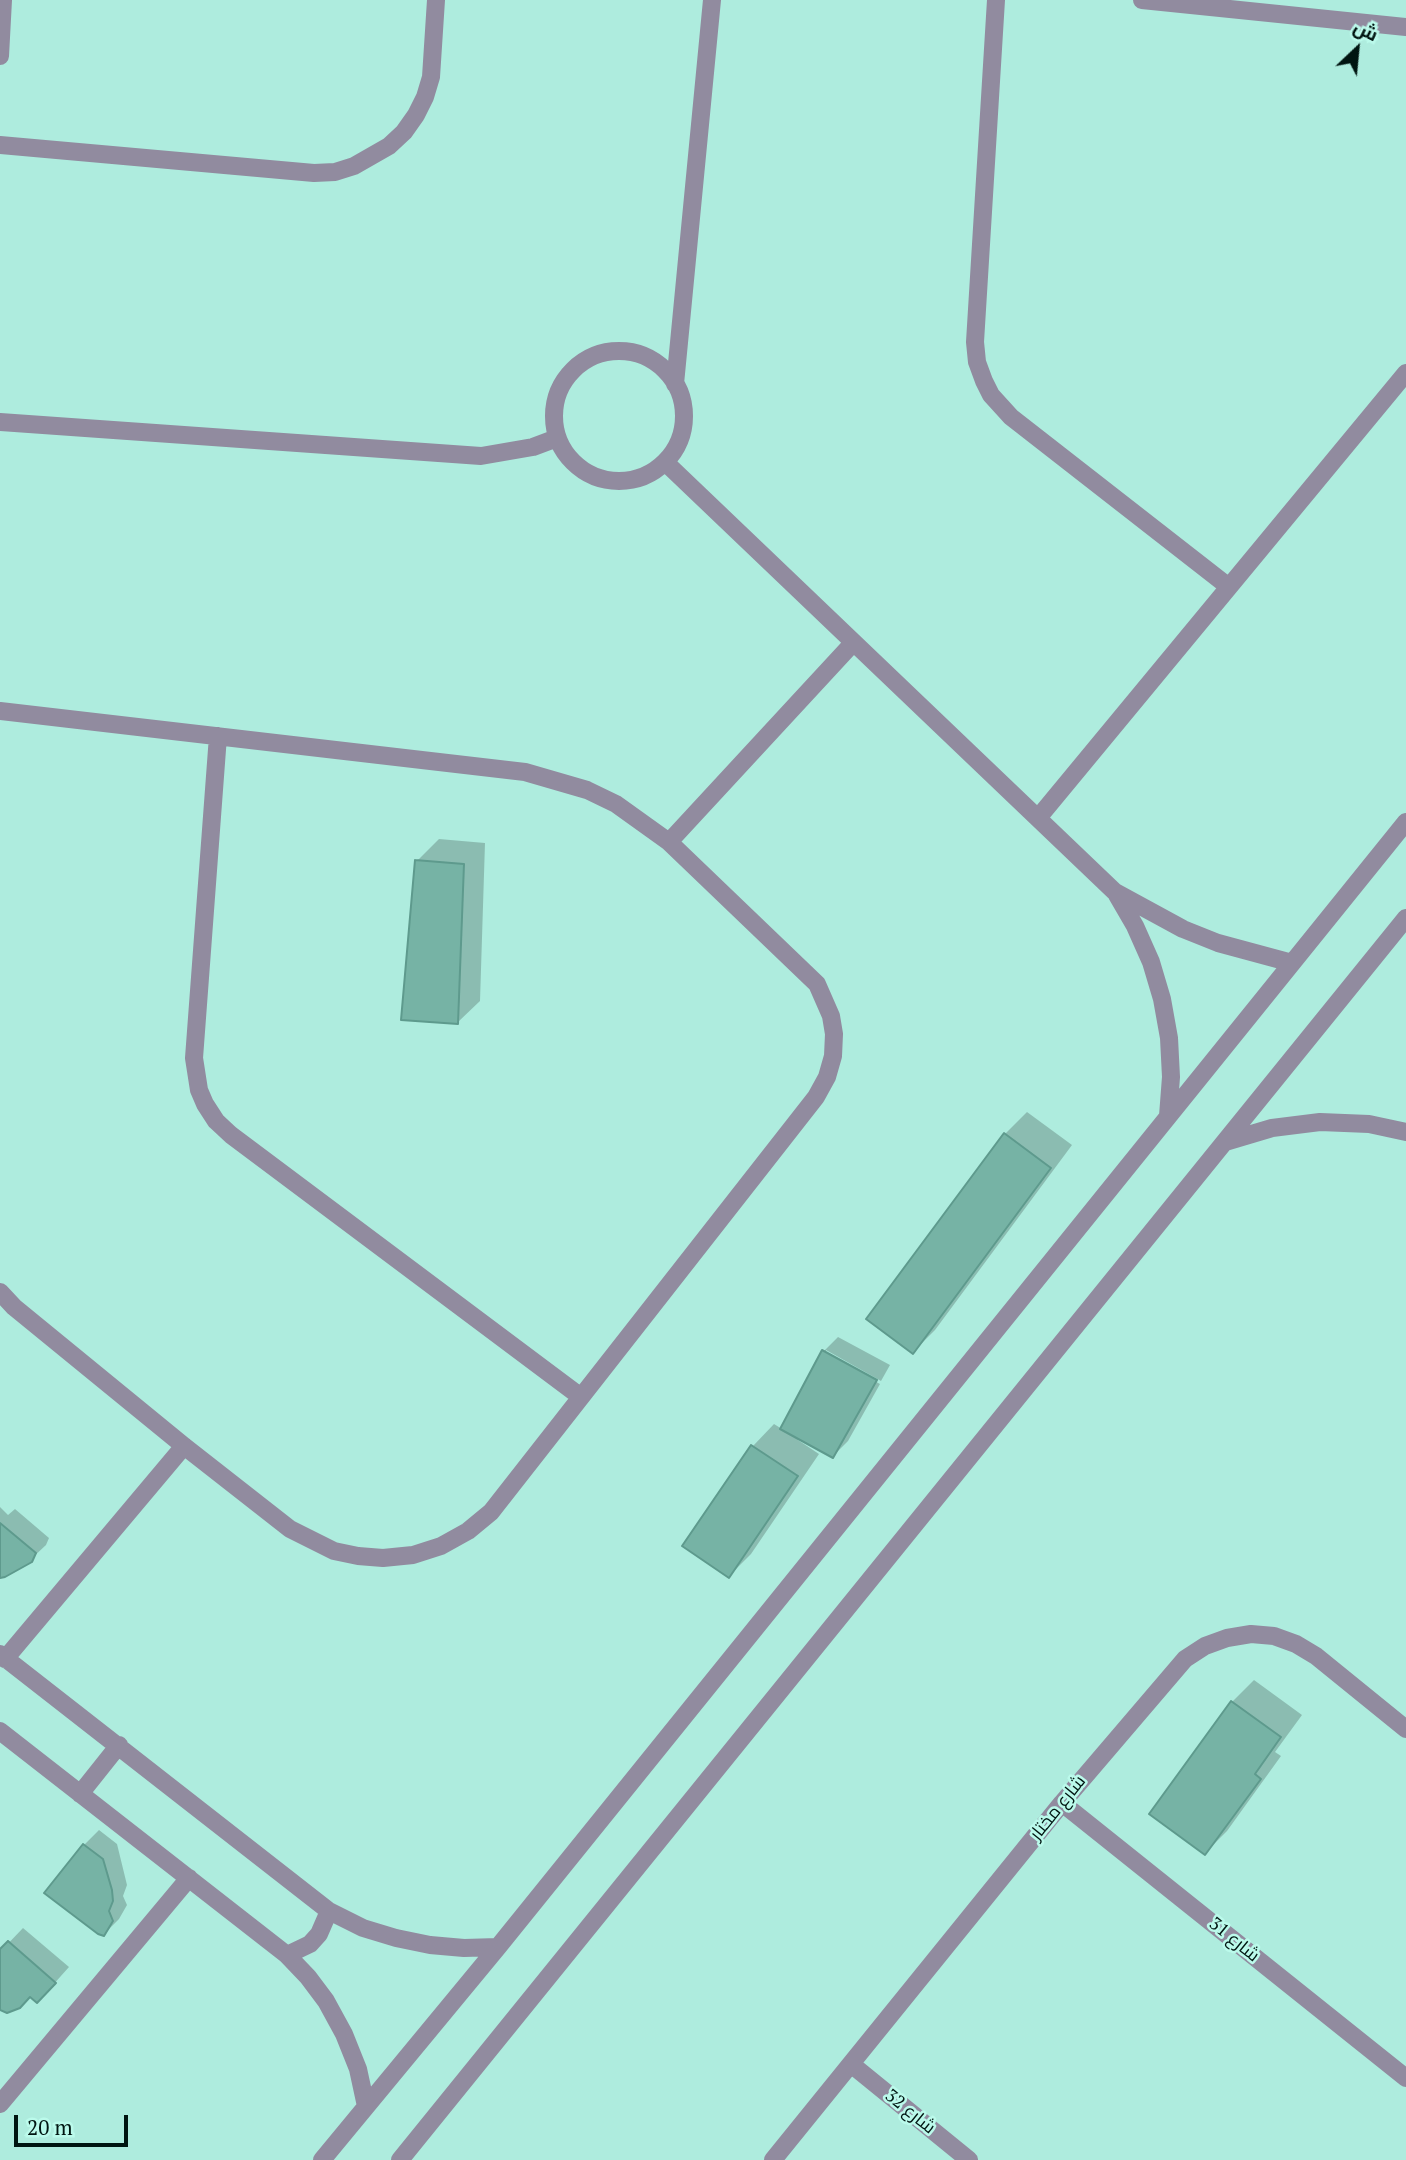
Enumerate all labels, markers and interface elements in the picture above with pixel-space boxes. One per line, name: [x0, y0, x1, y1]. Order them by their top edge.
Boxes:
text: ش: [1350, 13, 1383, 46]
north arrow: [1322, 14, 1392, 84]
street label: شارع مختار: [1025, 1771, 1091, 1845]
street label: شارع 31: [1204, 1913, 1264, 1967]
street label: شارع 32: [880, 2085, 940, 2139]
scale bar: [18, 2100, 131, 2144]
text: 20 m: [27, 2113, 73, 2141]

